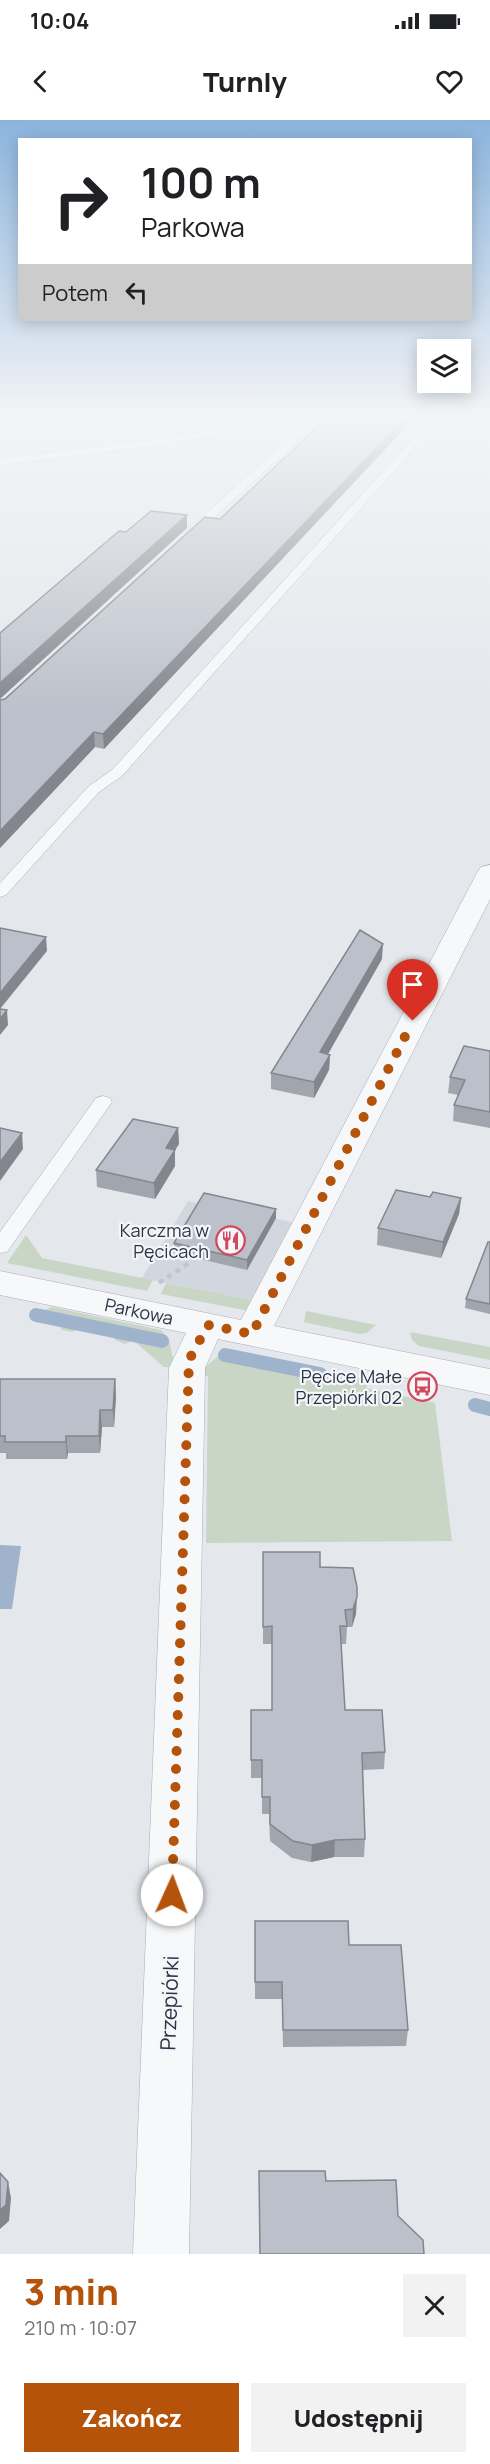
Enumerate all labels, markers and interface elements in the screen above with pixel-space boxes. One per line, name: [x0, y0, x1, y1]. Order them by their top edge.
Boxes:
text: 10:04: [30, 6, 90, 36]
text: Turnly: [203, 63, 287, 100]
icon: back: [24, 65, 57, 98]
icon: heart: [433, 65, 466, 98]
text: 100 m: [141, 153, 261, 211]
icon: right: [42, 162, 120, 240]
text: Parkowa: [141, 208, 245, 245]
icon: left: [120, 276, 153, 309]
text: Potem: [42, 278, 108, 308]
map controls: [417, 339, 471, 393]
button: layers: [417, 339, 471, 393]
pin: [387, 959, 438, 1021]
icon: arrive: [396, 968, 429, 1001]
place label: Karczma w Pęcicach: [120, 1218, 209, 1263]
restaurant icon: Karczma w Pęcicach: [214, 1224, 246, 1256]
street label: Parkowa: [103, 1292, 175, 1330]
place label: Pęcice Małe Przepiórki 02: [296, 1364, 402, 1409]
bus stop icon: Pęcice Małe Przepiórki 02: [407, 1370, 439, 1402]
position arrow: [140, 1863, 204, 1927]
street label: Przepiórki: [153, 1955, 185, 2051]
text: 3 min: [24, 2267, 119, 2316]
button: close: [403, 2274, 466, 2337]
text: 210 m · 10:07: [24, 2314, 137, 2341]
button: Zakończ: [24, 2383, 239, 2452]
button: Udostępnij: [251, 2383, 466, 2452]

